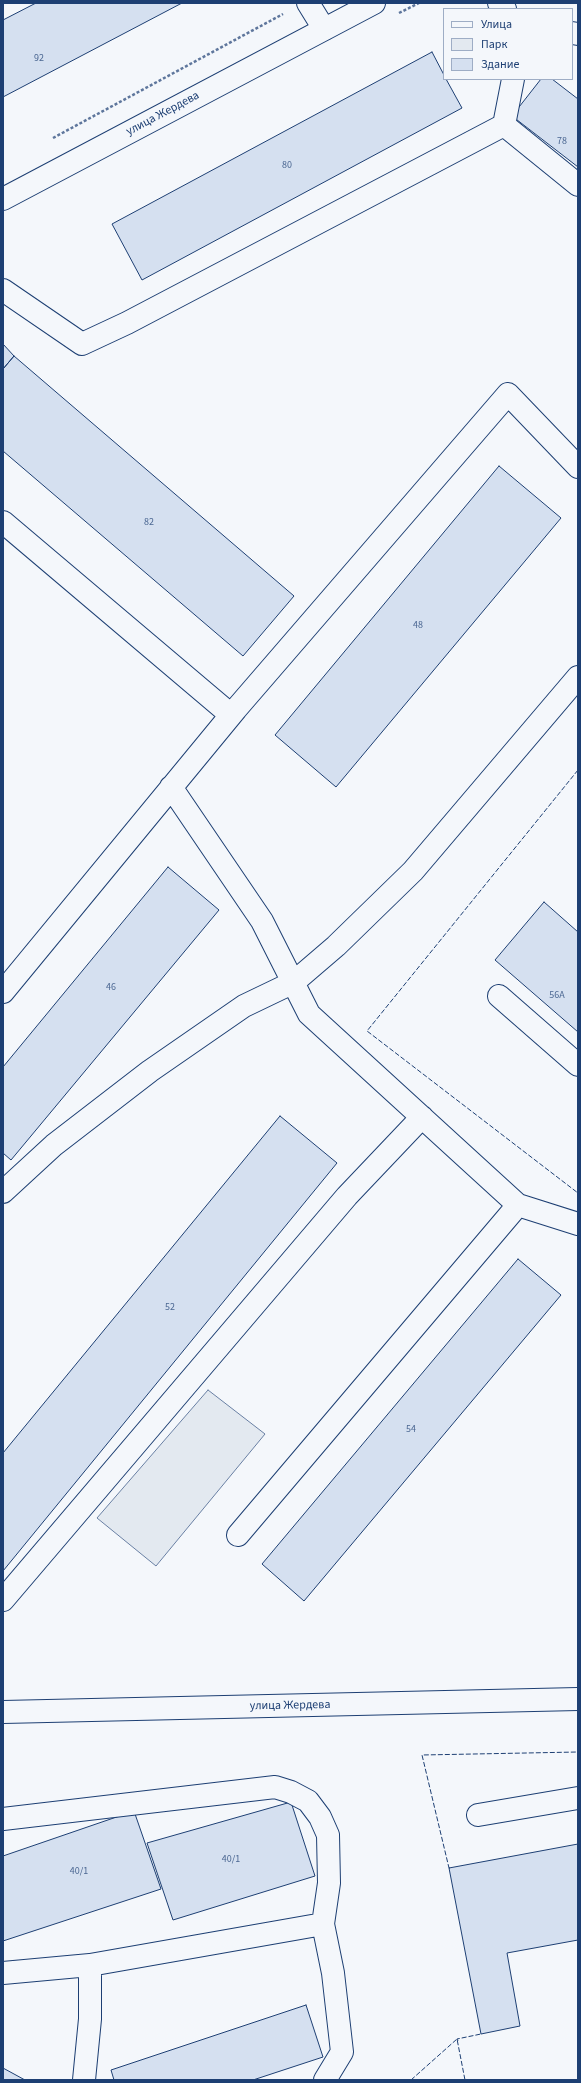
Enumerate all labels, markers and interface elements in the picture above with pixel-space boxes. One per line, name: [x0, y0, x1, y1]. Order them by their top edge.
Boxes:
legend: [443, 8, 573, 80]
text: Улица: [481, 16, 512, 33]
text: Парк: [481, 36, 507, 53]
house number: 92: [34, 53, 44, 65]
text: Здание: [481, 56, 520, 73]
street label: улица Жердева: [124, 89, 202, 139]
house number: 78: [557, 136, 567, 148]
house number: 80: [282, 160, 292, 172]
house number: 82: [144, 517, 154, 529]
house number: 48: [413, 620, 423, 632]
house number: 46: [106, 982, 116, 994]
house number: 56А: [549, 990, 565, 1002]
house number: 52: [165, 1302, 175, 1314]
house number: 54: [406, 1424, 416, 1436]
street label: улица Жердева: [249, 1698, 331, 1714]
house number: 40/1: [222, 1854, 240, 1866]
house number: 40/1: [70, 1866, 88, 1878]

